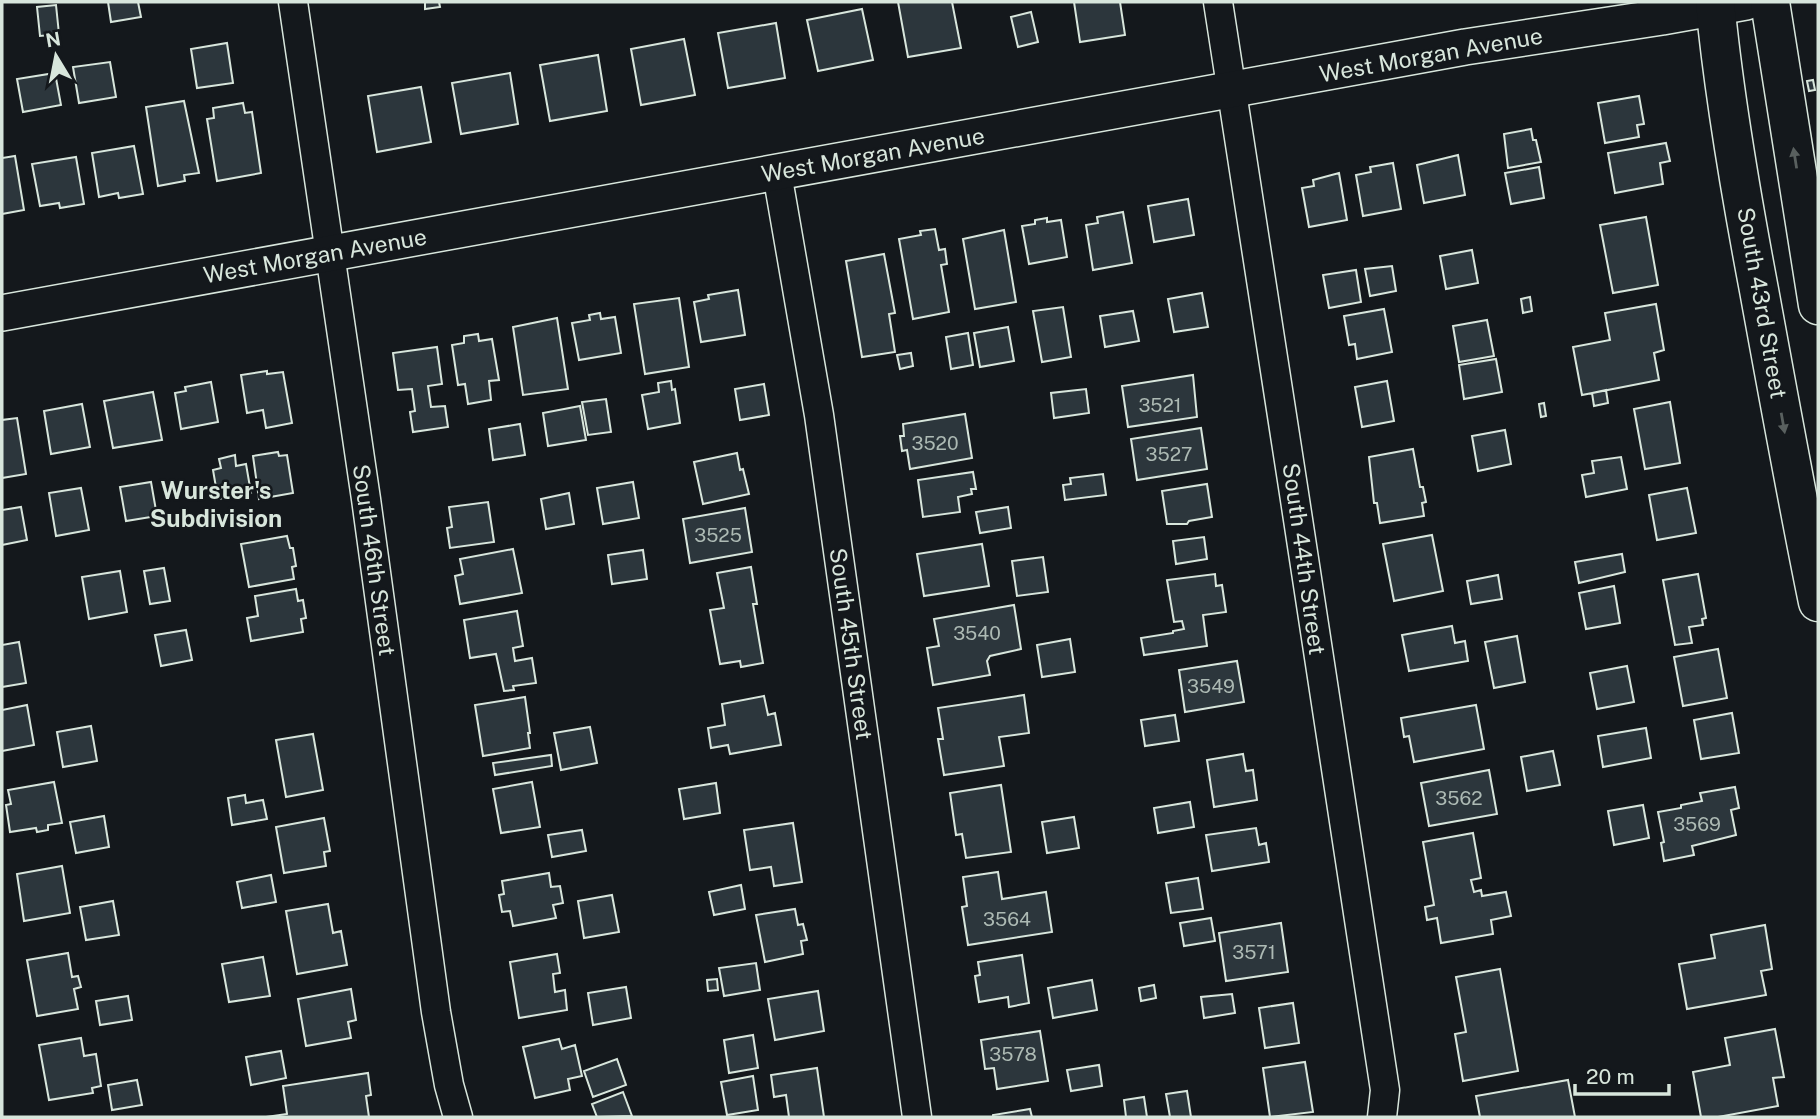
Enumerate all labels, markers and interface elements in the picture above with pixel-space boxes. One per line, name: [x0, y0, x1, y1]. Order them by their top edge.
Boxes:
north arrow: [21, 21, 91, 91]
street label: West Morgan Avenue: [1317, 22, 1545, 87]
text: N: [44, 27, 62, 51]
street label: West Morgan Avenue: [759, 122, 987, 187]
one-way arrow: [1789, 147, 1800, 169]
street label: South 43rd Street: [1732, 205, 1793, 401]
street label: West Morgan Avenue: [201, 223, 429, 288]
house number: 3521: [1138, 394, 1182, 416]
one-way arrow: [1778, 412, 1789, 434]
house number: 3520: [911, 432, 959, 454]
house number: 3527: [1146, 443, 1192, 465]
street label: South 44th Street: [1278, 461, 1331, 657]
street label: South 46th Street: [348, 462, 401, 658]
district label: Wurster's Subdivision: [150, 476, 282, 532]
house number: 3525: [694, 524, 742, 546]
street label: South 45th Street: [825, 546, 878, 742]
house number: 3540: [953, 622, 1001, 644]
house number: 3549: [1187, 675, 1235, 697]
house number: 3562: [1435, 787, 1483, 809]
house number: 3569: [1673, 813, 1721, 835]
house number: 3564: [983, 908, 1031, 930]
house number: 3571: [1232, 941, 1276, 963]
house number: 3578: [989, 1043, 1037, 1065]
scale bar: [1575, 1052, 1670, 1096]
text: 20 m: [1586, 1064, 1635, 1089]

